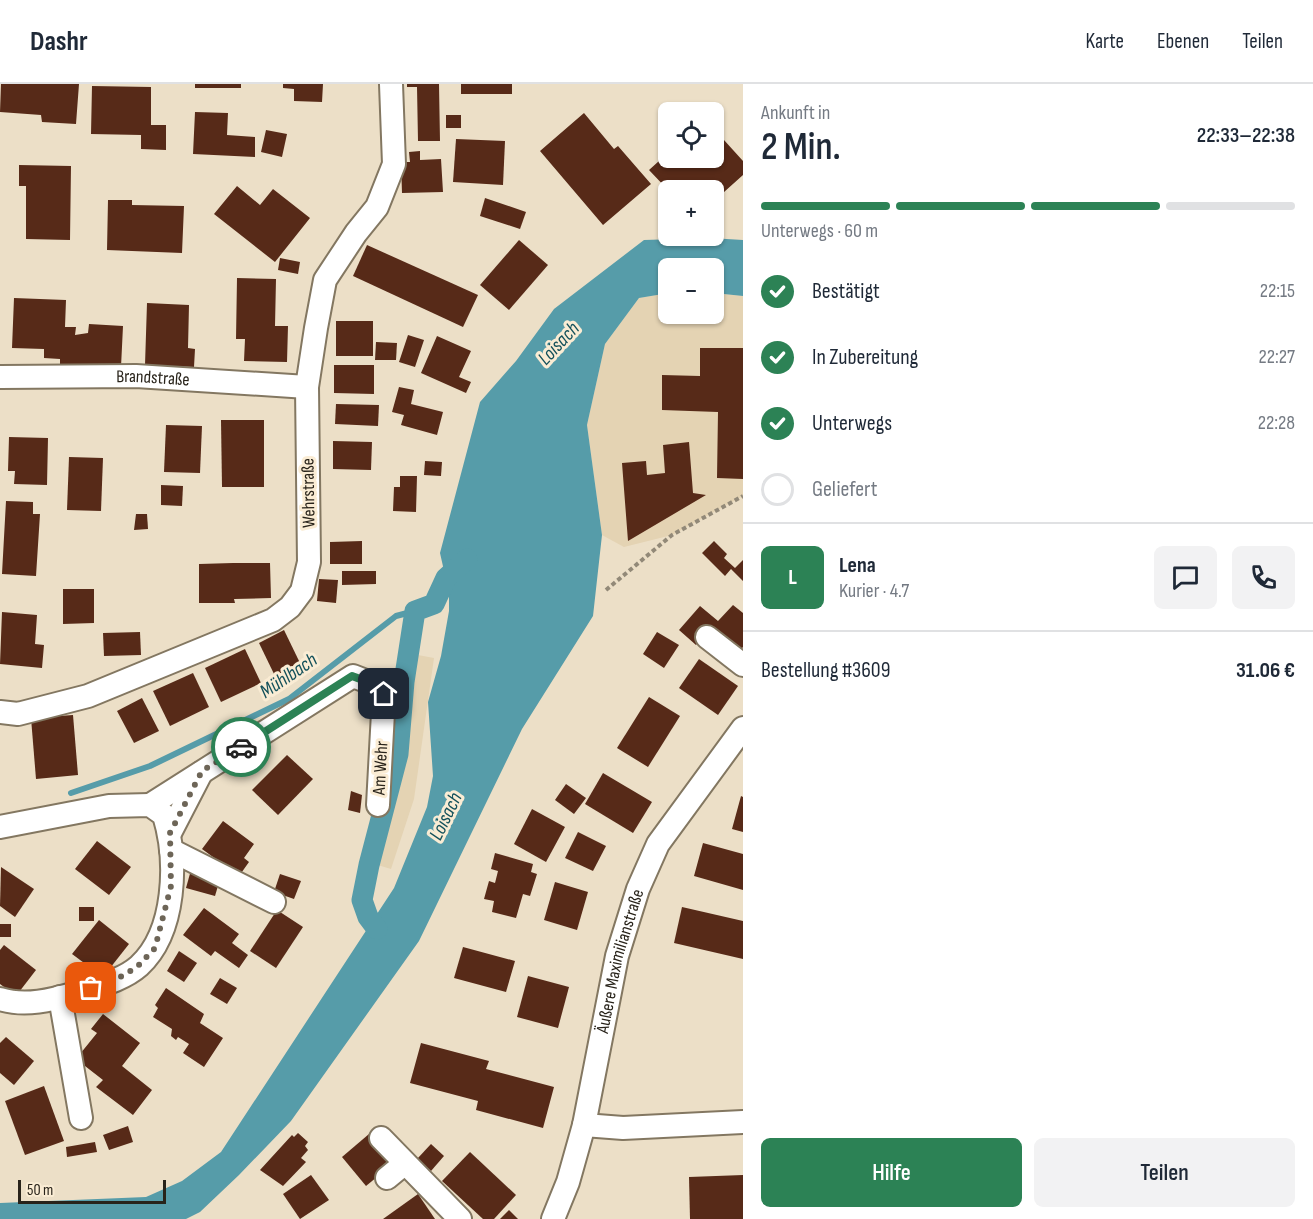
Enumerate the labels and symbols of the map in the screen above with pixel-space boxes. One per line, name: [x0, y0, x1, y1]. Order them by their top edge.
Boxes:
water label: Loisach: [533, 317, 585, 370]
street label: Brandstraße: [116, 366, 190, 390]
street label: Wehrstraße: [297, 458, 320, 528]
water label: Mühlbach: [255, 648, 322, 704]
pin: [358, 668, 409, 719]
courier: [211, 717, 271, 777]
street label: Am Wehr: [369, 741, 392, 797]
water label: Loisach: [424, 789, 468, 844]
street label: Äußere Maximilianstraße: [592, 886, 648, 1036]
pin: [65, 962, 116, 1013]
scale bar: [18, 1177, 166, 1204]

